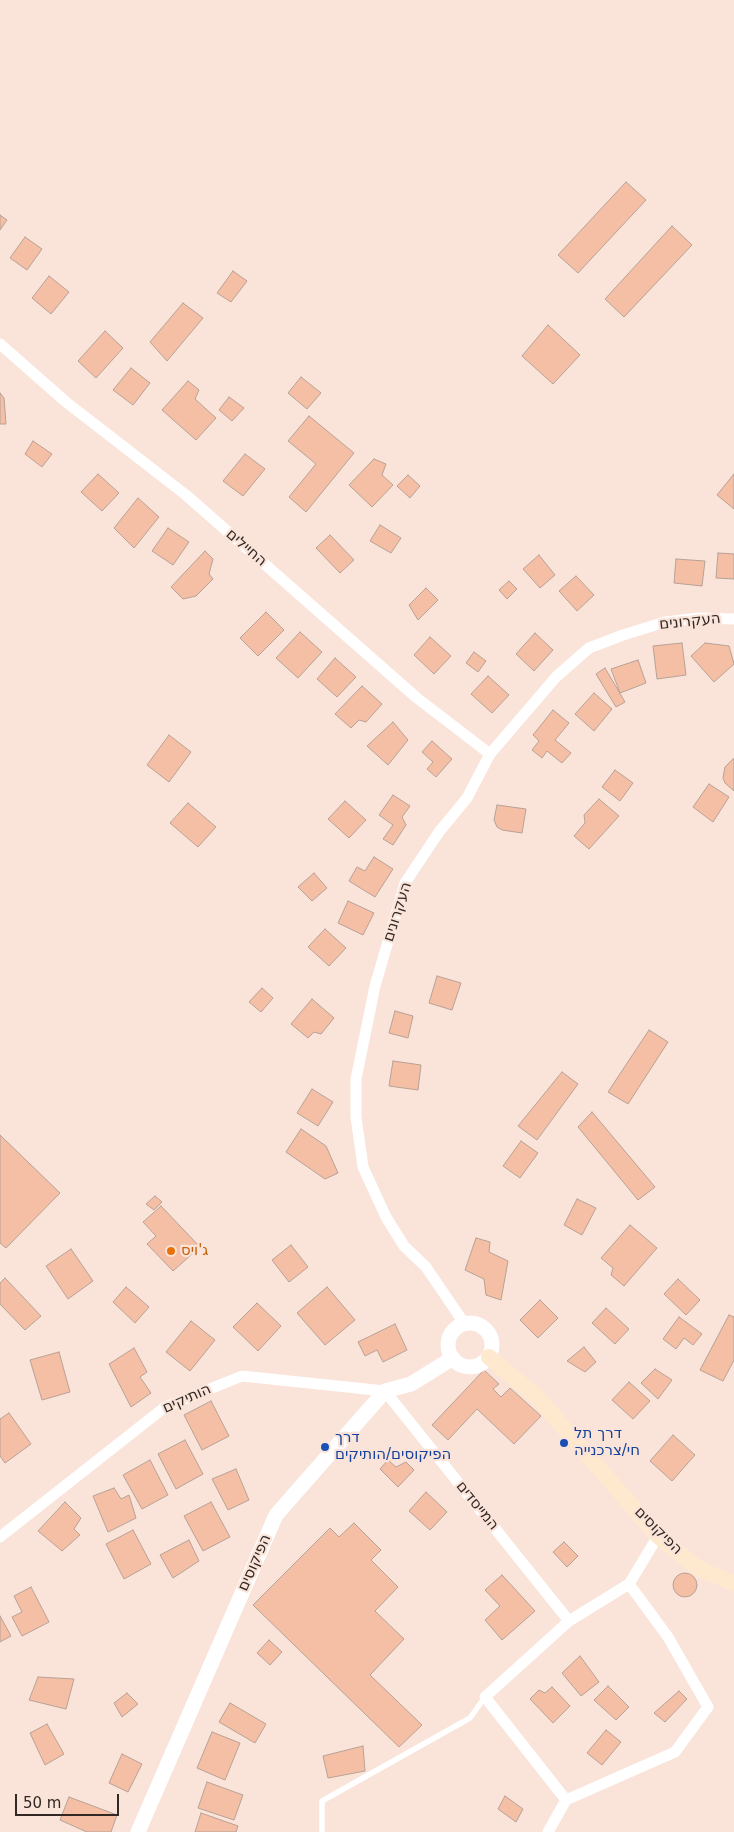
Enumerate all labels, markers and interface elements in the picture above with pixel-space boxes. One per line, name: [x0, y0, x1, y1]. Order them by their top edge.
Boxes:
street label: החיילים: [222, 525, 270, 571]
street label: העקרונים: [658, 610, 722, 634]
street label: העקרונים: [380, 880, 416, 944]
place label: ג'ויס: [181, 1242, 208, 1260]
marker: ג'ויס: [165, 1245, 177, 1257]
street label: הותיקים: [160, 1380, 214, 1418]
place label: דרך תל חי/צרכנייה: [574, 1425, 640, 1460]
place label: דרך הפיקוסים/הותיקים: [335, 1429, 451, 1464]
marker: דרך תל חי/צרכנייה: [558, 1437, 570, 1449]
marker: דרך הפיקוסים/הותיקים: [319, 1441, 331, 1453]
street label: המייסדים: [452, 1478, 502, 1534]
street label: הפיקוסים: [630, 1503, 686, 1559]
street label: הפיקוסים: [235, 1532, 275, 1594]
scale bar: [18, 1784, 121, 1816]
text: 50 m: [23, 1794, 61, 1812]

